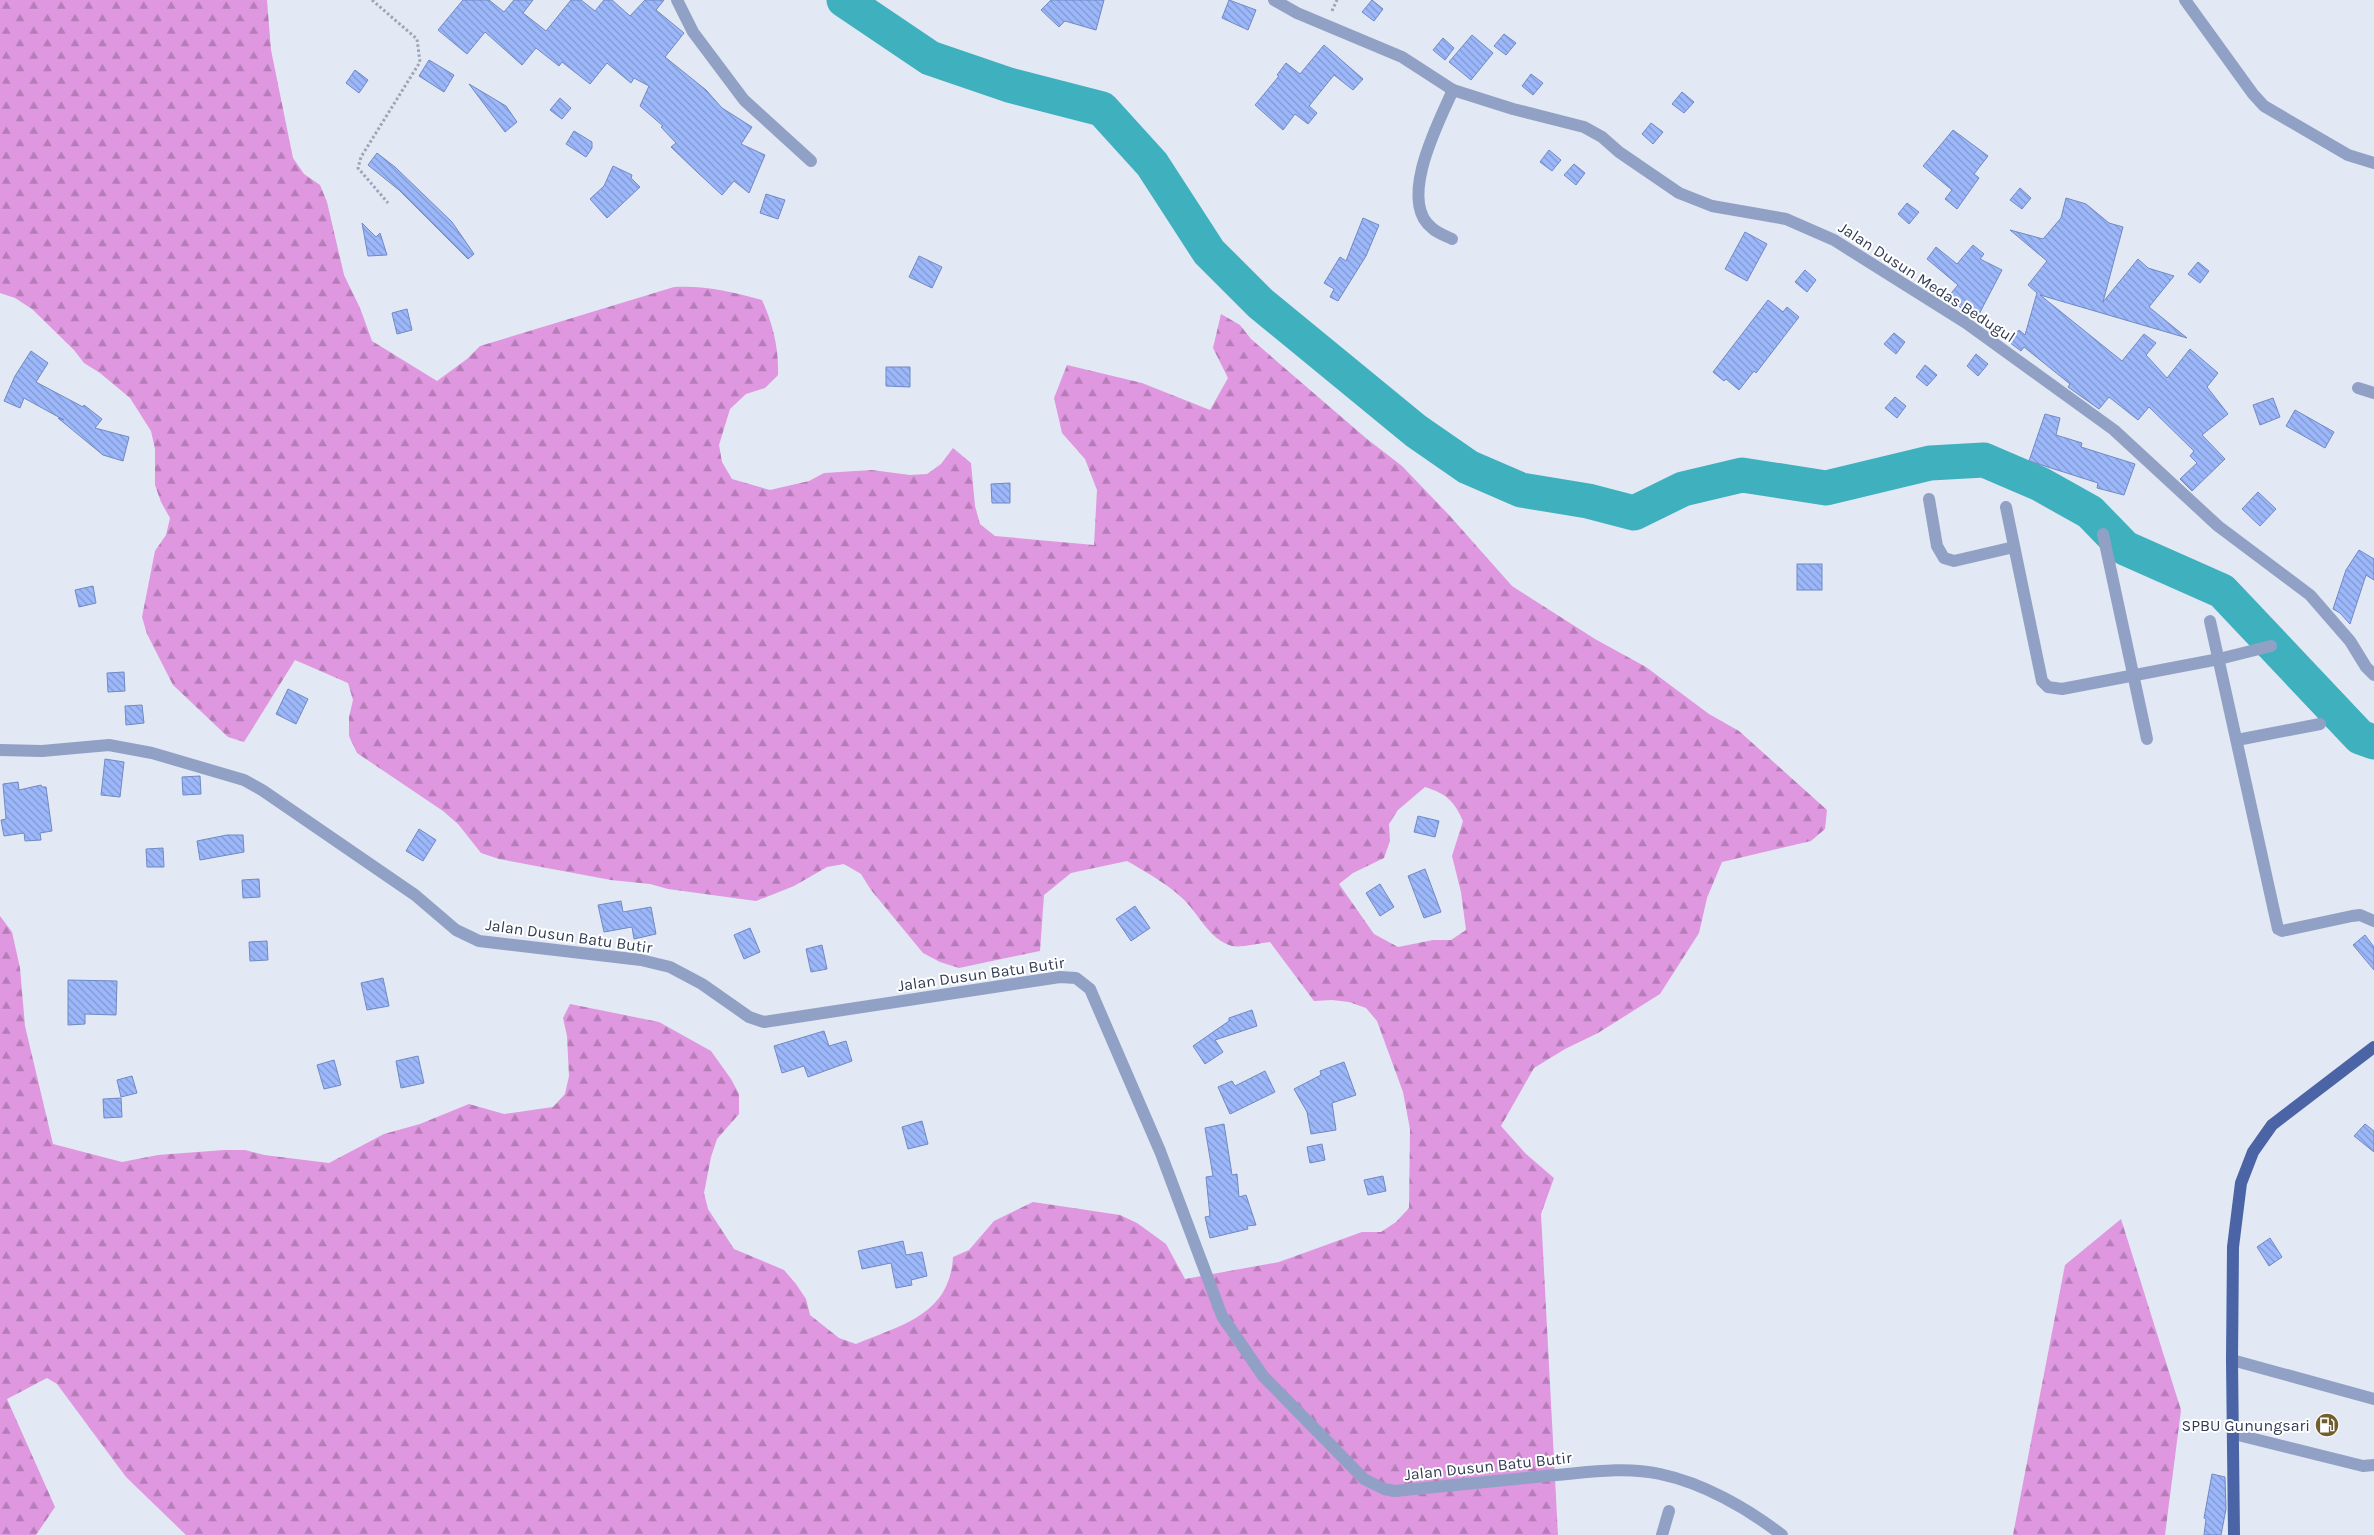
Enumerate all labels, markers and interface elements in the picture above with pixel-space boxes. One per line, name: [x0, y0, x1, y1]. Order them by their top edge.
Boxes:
street label: Jalan Dusun Medas Bedugul: [1835, 218, 2019, 346]
street label: Jalan Dusun Batu Butir: [484, 915, 654, 957]
street label: Jalan Dusun Batu Butir: [896, 953, 1066, 995]
fuel station icon: SPBU Gunungsari: [2314, 1412, 2340, 1438]
place label: SPBU Gunungsari: [2181, 1416, 2310, 1435]
street label: Jalan Dusun Batu Butir: [1403, 1448, 1573, 1484]

